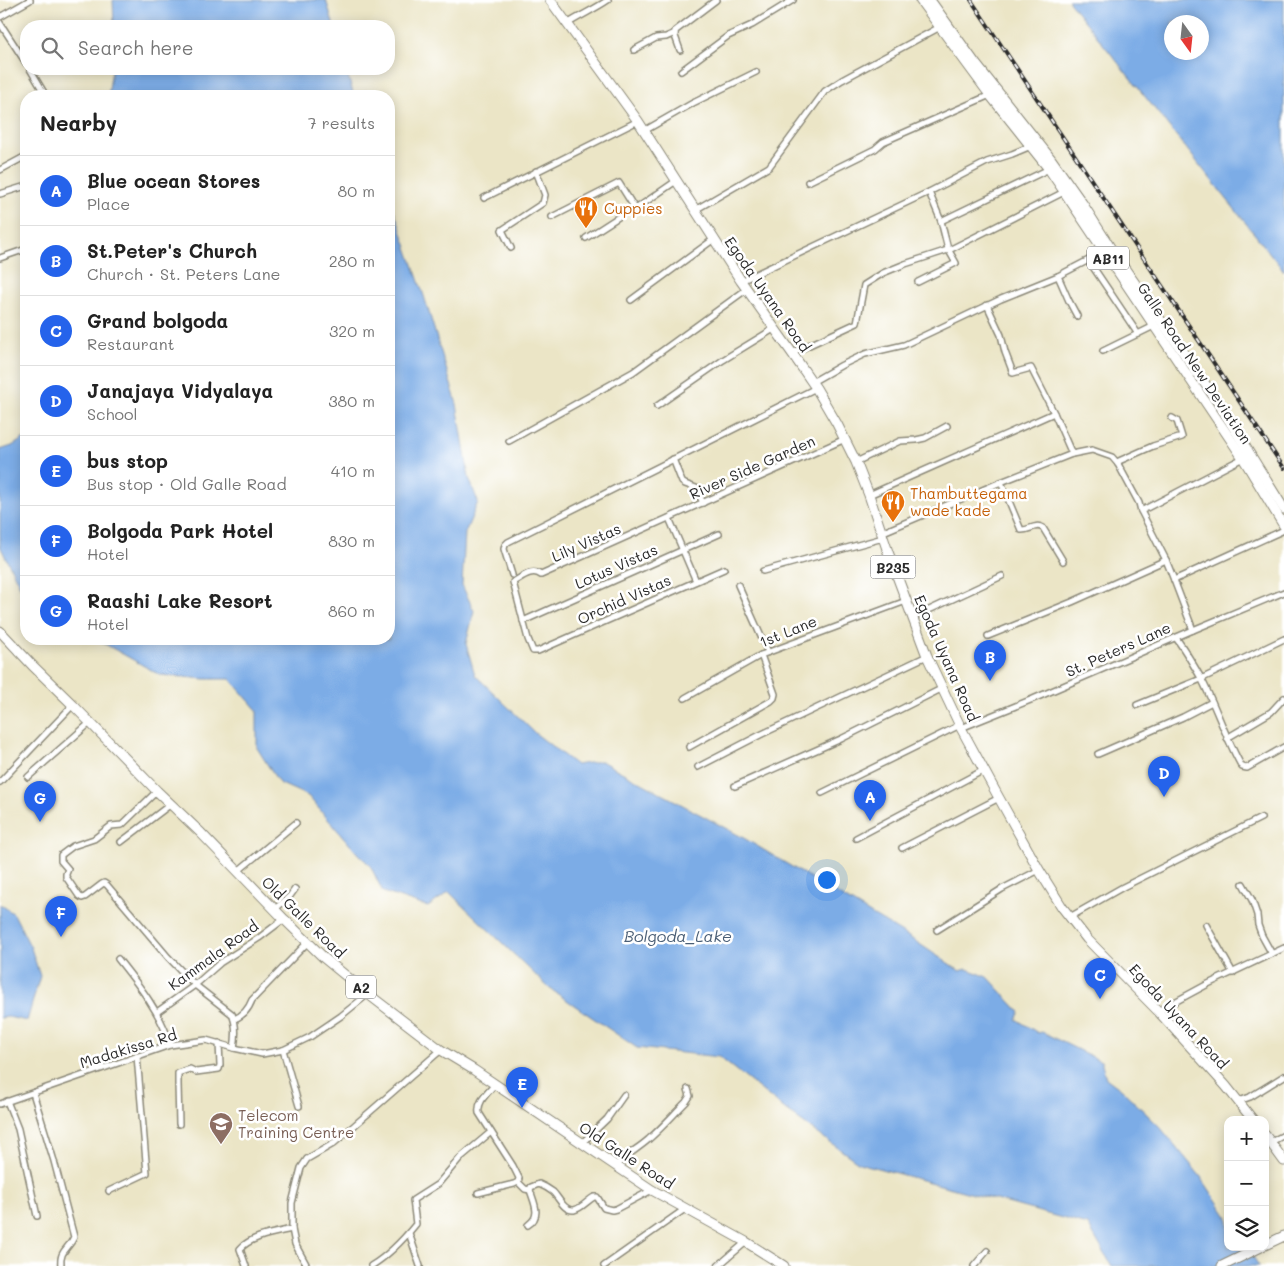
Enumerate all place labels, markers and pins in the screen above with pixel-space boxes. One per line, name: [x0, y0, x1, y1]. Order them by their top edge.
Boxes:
restaurant icon: Cuppies: [573, 195, 599, 229]
place label: Cuppies: [604, 198, 663, 218]
place label: Thambuttegama wade kade: [910, 483, 1028, 520]
restaurant icon: Thambuttegama wade kade: [880, 489, 906, 523]
pin: B: [974, 640, 1006, 681]
pin: D: [1148, 756, 1180, 797]
pin: A: [854, 780, 886, 821]
pin: G: [24, 781, 56, 822]
pin: F: [45, 896, 77, 937]
pin: C: [1084, 958, 1116, 999]
pin: E: [506, 1067, 538, 1108]
place label: Telecom Training Centre: [238, 1105, 354, 1142]
school or university icon: Telecom Training Centre: [208, 1111, 234, 1145]

